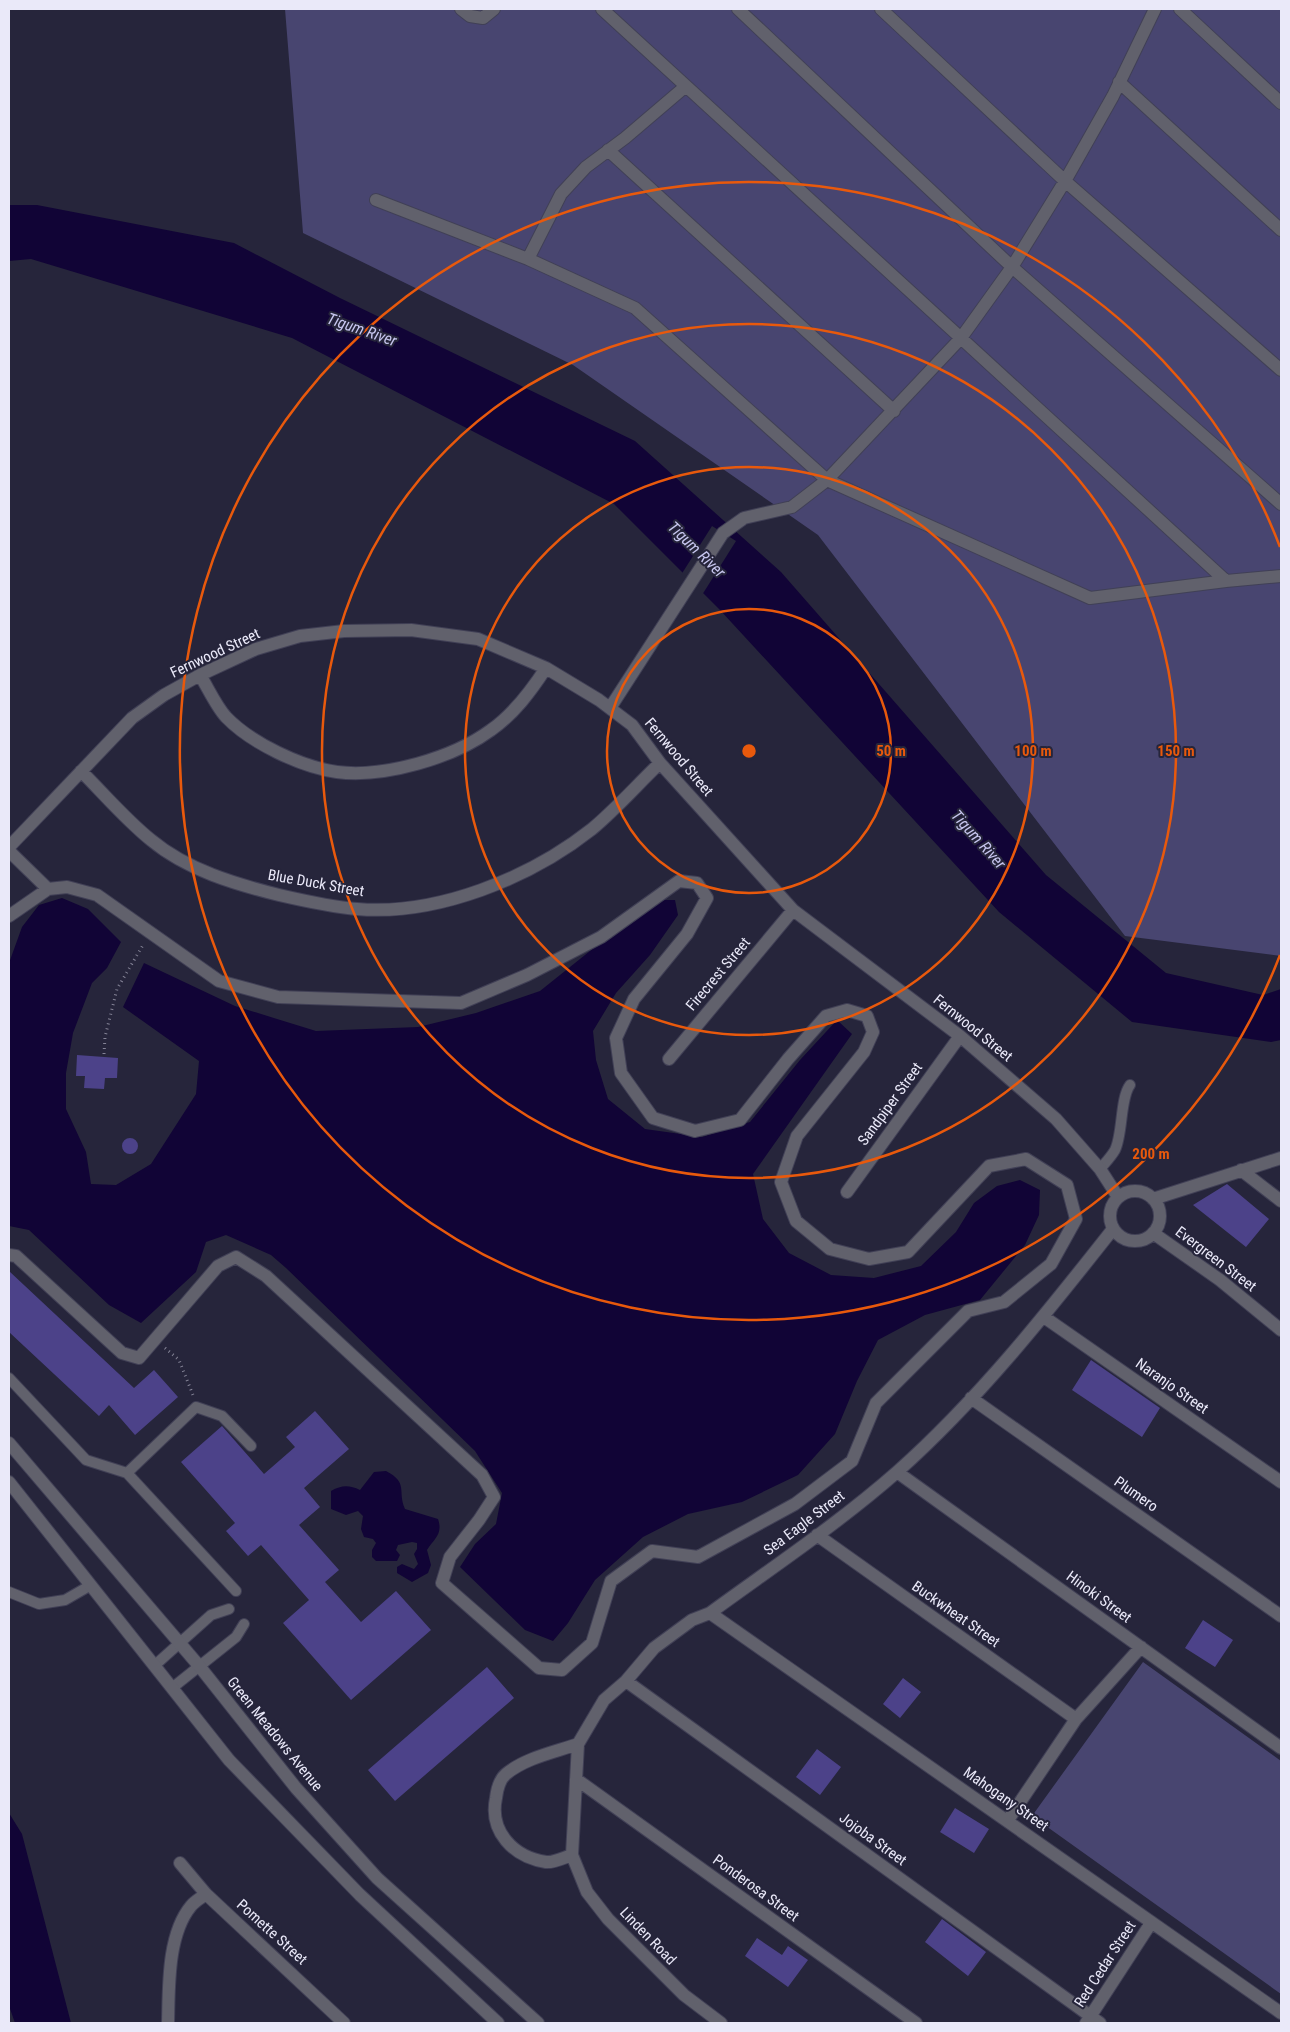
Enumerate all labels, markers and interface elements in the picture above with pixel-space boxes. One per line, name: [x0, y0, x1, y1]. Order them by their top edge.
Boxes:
water label: Tigum River: [324, 309, 400, 351]
water label: Tigum River: [664, 517, 730, 582]
street label: Fernwood Street: [167, 624, 263, 682]
street label: Fernwood Street: [641, 714, 717, 800]
centre of rings: [740, 742, 758, 760]
text: 50 m: [876, 742, 906, 760]
text: 100 m: [1014, 742, 1052, 760]
text: 150 m: [1157, 742, 1195, 760]
water label: Tigum River: [947, 806, 1011, 874]
street label: Blue Duck Street: [266, 866, 366, 900]
street label: Firecrest Street: [682, 934, 754, 1014]
street label: Fernwood Street: [930, 991, 1016, 1065]
street label: Sandpiper Street: [854, 1059, 926, 1149]
text: 200 m: [1132, 1145, 1170, 1163]
street label: Evergreen Street: [1172, 1223, 1260, 1295]
street label: Naranjo Street: [1132, 1354, 1212, 1418]
street label: Plumero: [1111, 1472, 1161, 1516]
street label: Sea Eagle Street: [760, 1487, 848, 1559]
street label: Hinoki Street: [1063, 1567, 1135, 1627]
street label: Buckwheat Street: [908, 1577, 1004, 1651]
street label: Green Meadows Avenue: [223, 1673, 327, 1795]
street label: Mahogany Street: [960, 1763, 1052, 1835]
street label: Jojoba Street: [836, 1809, 910, 1869]
street label: Ponderosa Street: [709, 1851, 803, 1925]
street label: Pomette Street: [233, 1896, 311, 1968]
street label: Linden Road: [616, 1903, 680, 1969]
street label: Red Cedar Street: [1070, 1917, 1140, 2011]

